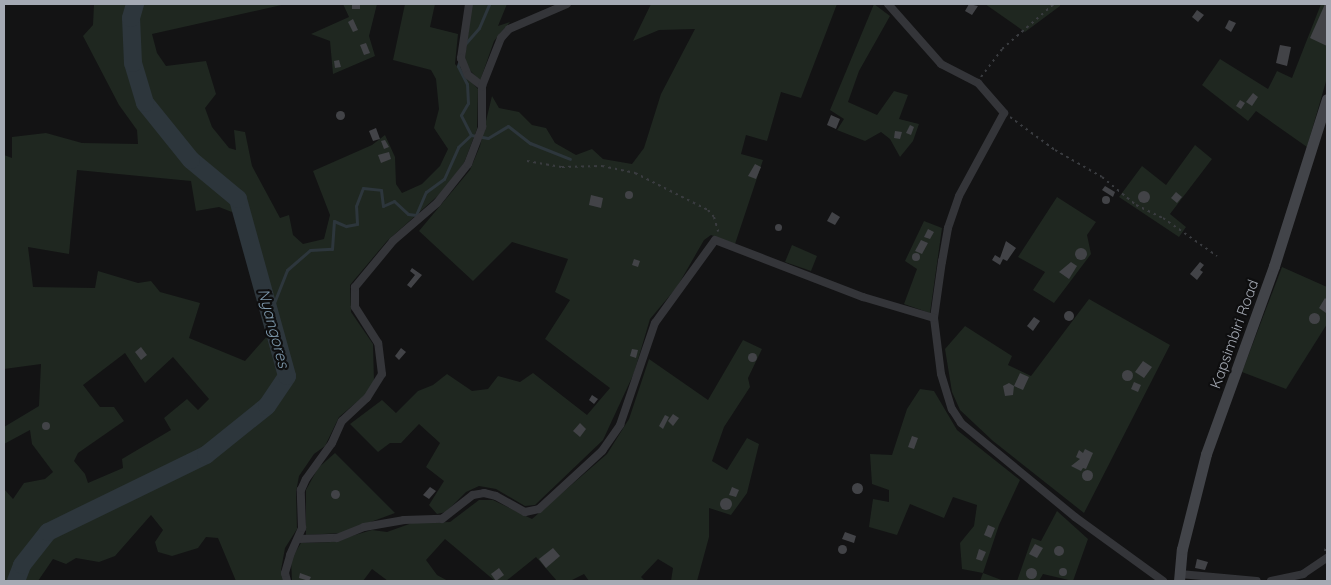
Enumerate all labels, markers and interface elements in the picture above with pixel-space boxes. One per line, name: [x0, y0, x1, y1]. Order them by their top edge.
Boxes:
street label: Kapsimbiri Road: [1206, 277, 1262, 391]
water label: Nyangores: [254, 286, 294, 370]

